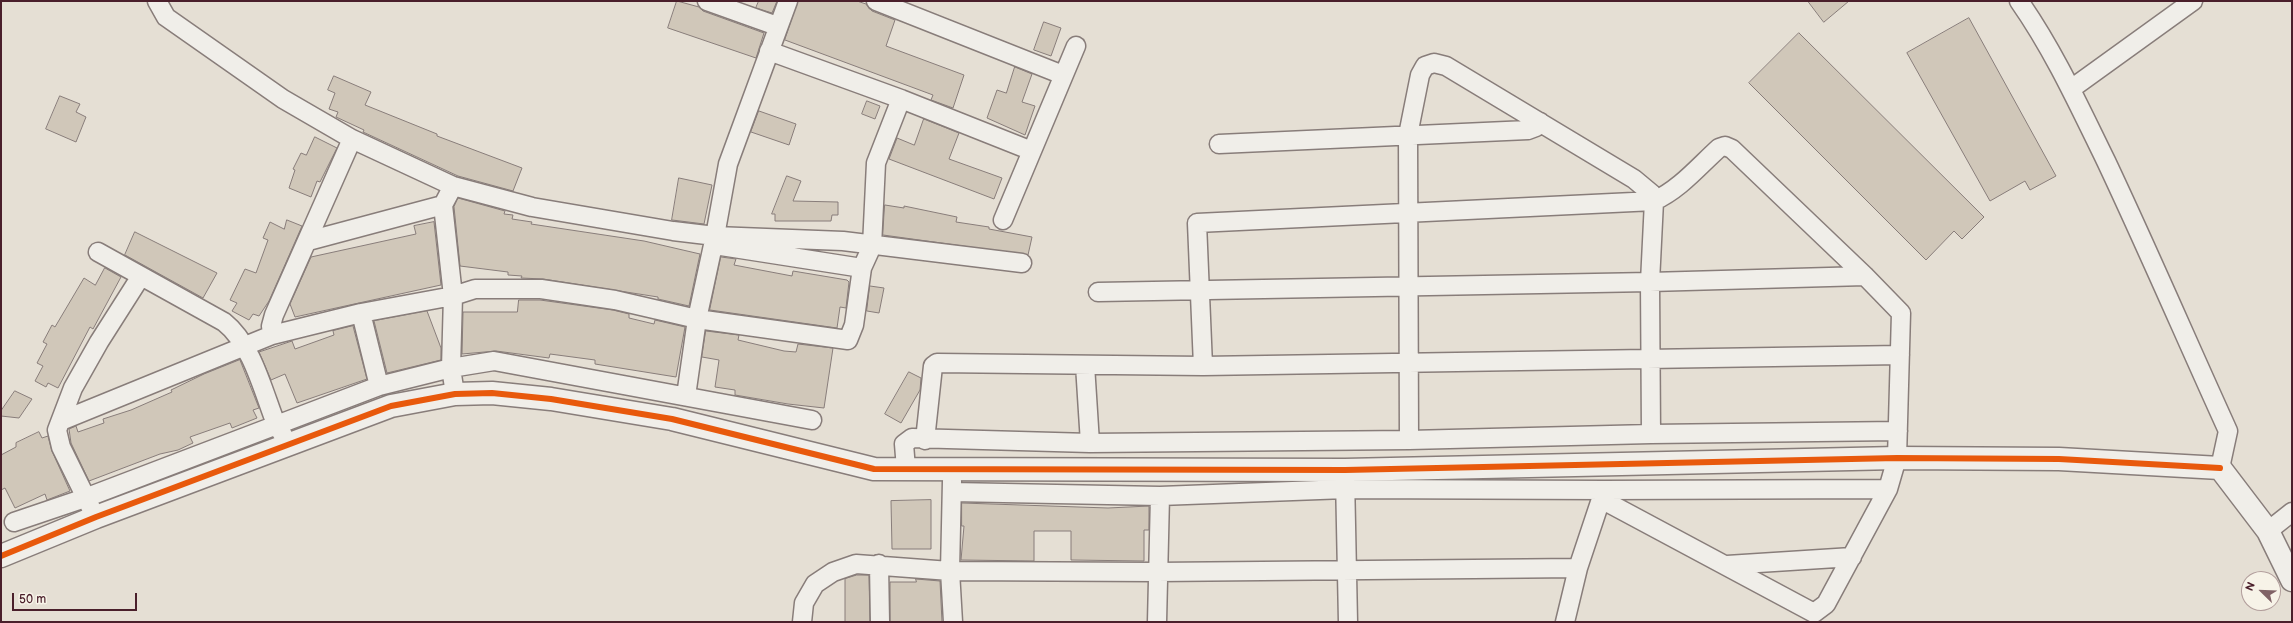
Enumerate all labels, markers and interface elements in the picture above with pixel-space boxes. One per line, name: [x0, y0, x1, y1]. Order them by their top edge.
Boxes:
north arrow: [2241, 571, 2281, 611]
text: N: [2243, 580, 2258, 593]
scale bar: [14, 585, 139, 611]
text: 50 m: [19, 592, 46, 607]

